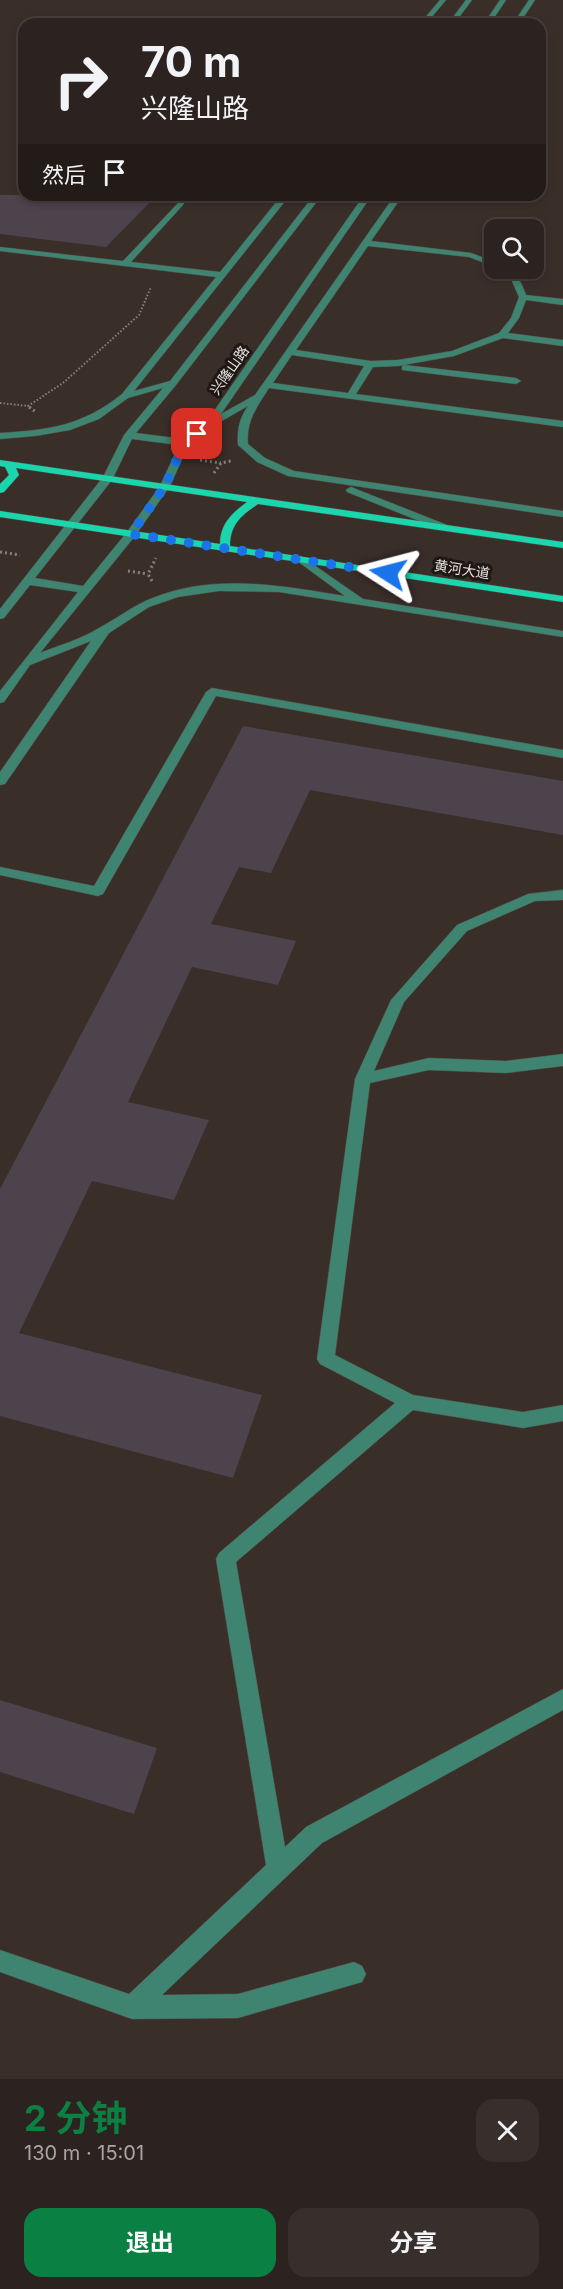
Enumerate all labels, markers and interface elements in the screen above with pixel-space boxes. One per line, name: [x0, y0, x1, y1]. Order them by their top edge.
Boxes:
text: 70 m: [141, 36, 241, 87]
icon: right: [42, 42, 120, 120]
text: 兴隆山路: [141, 92, 249, 125]
icon: arrive: [98, 156, 131, 189]
text: 然后: [42, 162, 86, 188]
map controls: [484, 219, 544, 279]
button: search: [484, 219, 544, 279]
street label: 兴隆山路: [206, 342, 252, 398]
pin: [171, 408, 222, 459]
icon: arrive: [180, 417, 213, 450]
position arrow: [356, 541, 420, 605]
street label: 黄河大道: [433, 556, 491, 582]
text: 2 分钟: [24, 2096, 127, 2140]
button: close: [476, 2099, 539, 2162]
text: 130 m · 15:01: [24, 2141, 144, 2165]
button: 退出: [24, 2208, 276, 2277]
button: 分享: [288, 2208, 539, 2277]

